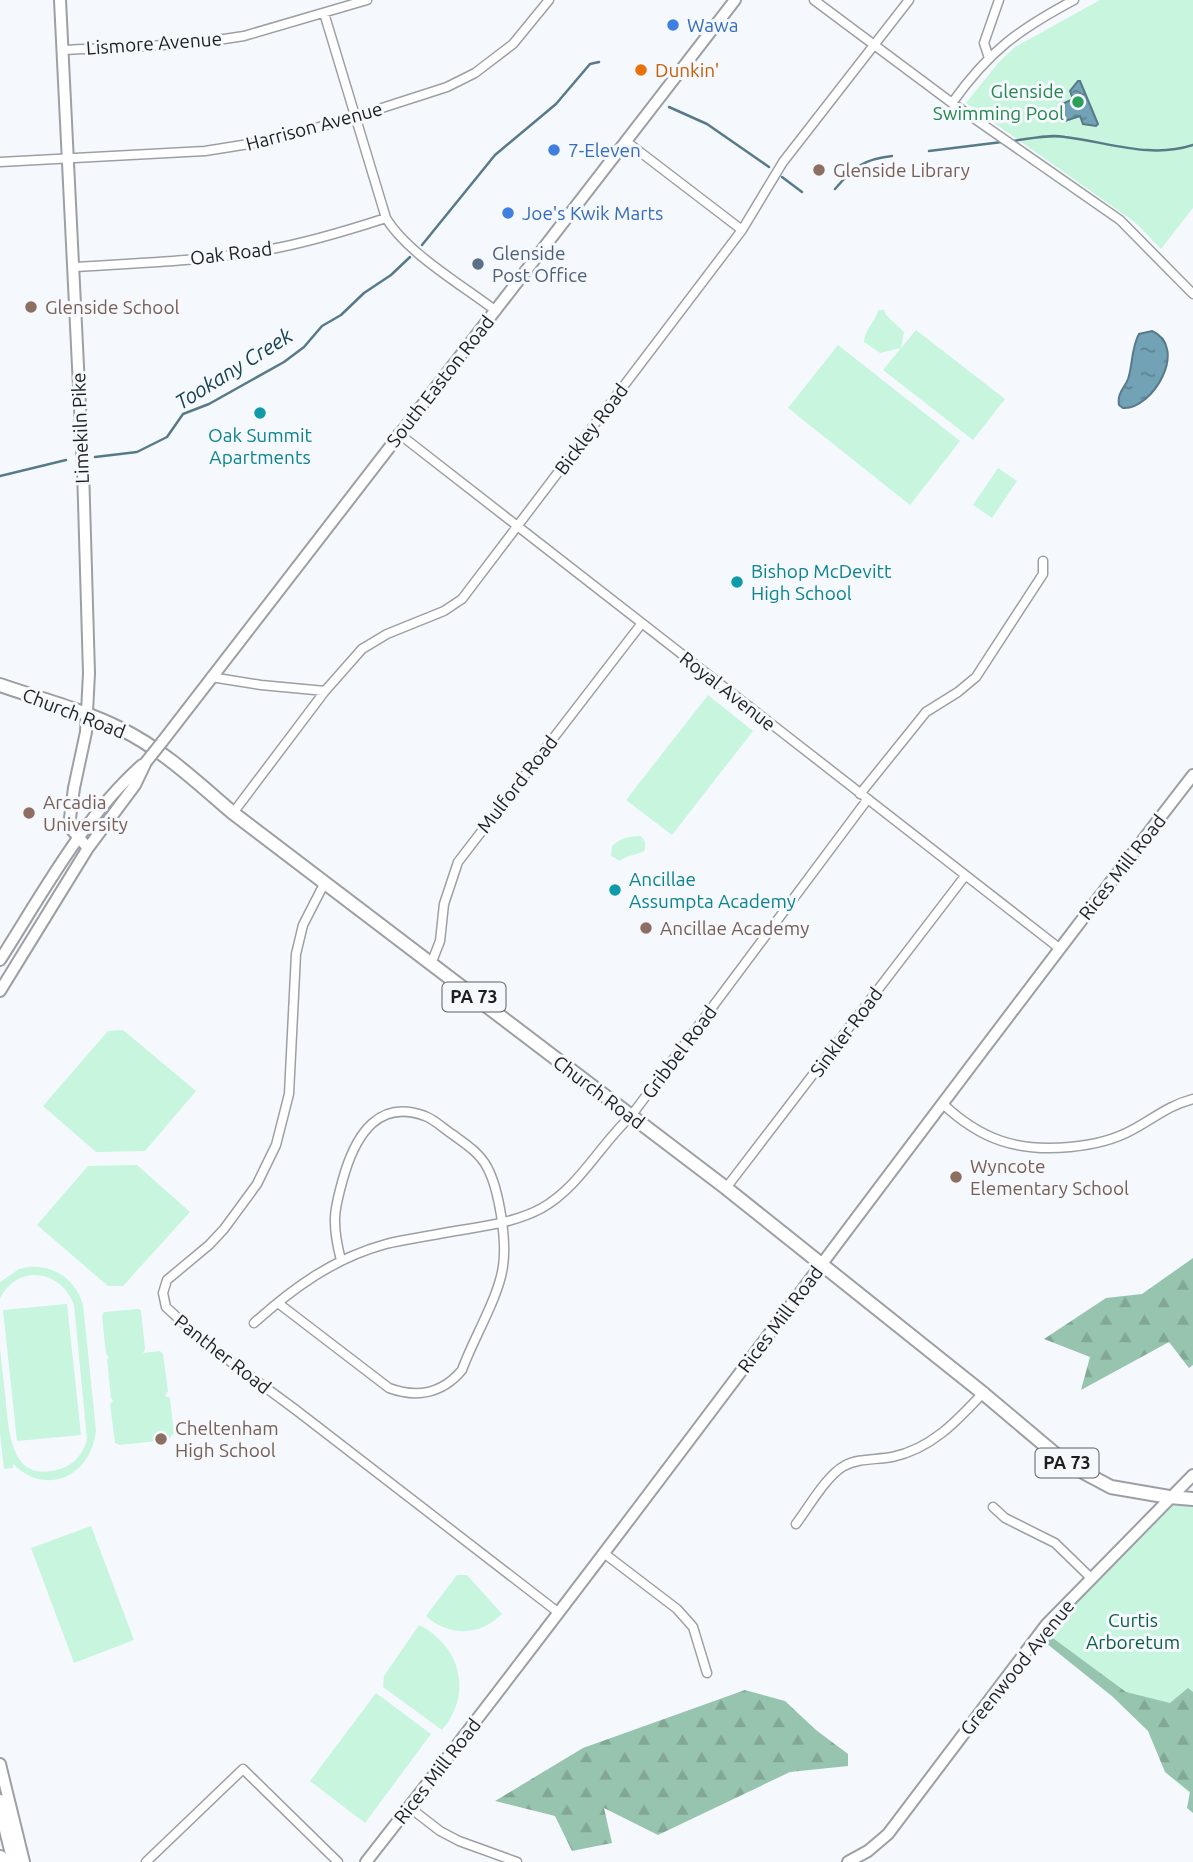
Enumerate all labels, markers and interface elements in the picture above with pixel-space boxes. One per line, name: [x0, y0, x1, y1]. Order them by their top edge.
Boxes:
place label: Wawa: [687, 14, 738, 36]
marker: Wawa: [665, 17, 681, 33]
street label: Lismore Avenue: [85, 27, 223, 59]
place label: Dunkin': [655, 59, 719, 81]
marker: Dunkin': [633, 62, 649, 78]
place label: Glenside Swimming Pool: [933, 80, 1064, 124]
marker: Glenside Swimming Pool: [1070, 94, 1086, 110]
street label: Harrison Avenue: [243, 97, 385, 155]
place label: 7-Eleven: [568, 139, 641, 161]
marker: 7-Eleven: [546, 142, 562, 158]
place label: Glenside Library: [833, 159, 970, 181]
marker: Glenside Library: [811, 162, 827, 178]
place label: Joe's Kwik Marts: [522, 202, 663, 224]
marker: Joe's Kwik Marts: [500, 205, 516, 221]
street label: Oak Road: [189, 237, 273, 269]
place label: Glenside Post Office: [492, 242, 587, 286]
marker: Glenside Post Office: [470, 256, 486, 272]
place label: Glenside School: [45, 296, 180, 318]
marker: Glenside School: [23, 299, 39, 315]
street label: South Easton Road: [382, 311, 498, 451]
water label: Tookany Creek: [170, 322, 297, 414]
street label: Limekiln Pike: [67, 372, 93, 484]
street label: Bickley Road: [550, 379, 632, 479]
marker: Oak Summit Apartments: [252, 405, 268, 421]
place label: Oak Summit Apartments: [208, 424, 313, 468]
place label: Bishop McDevitt High School: [751, 560, 892, 604]
marker: Bishop McDevitt High School: [729, 574, 745, 590]
street label: Royal Avenue: [676, 647, 780, 735]
street label: Church Road: [19, 683, 129, 743]
street label: Mulford Road: [472, 731, 562, 837]
place label: Arcadia University: [43, 791, 128, 835]
marker: Arcadia University: [21, 805, 37, 821]
street label: Rices Mill Road: [1074, 810, 1170, 924]
place label: Ancillae Assumpta Academy: [629, 868, 796, 912]
marker: Ancillae Assumpta Academy: [607, 882, 623, 898]
place label: Ancillae Academy: [660, 917, 809, 939]
marker: Ancillae Academy: [638, 920, 654, 936]
road number: PA 73: [442, 982, 505, 1012]
street label: Sinkler Road: [805, 983, 887, 1081]
street label: Gribbel Road: [637, 1001, 721, 1103]
street label: Church Road: [549, 1051, 649, 1133]
place label: Wyncote Elementary School: [970, 1155, 1129, 1199]
marker: Wyncote Elementary School: [948, 1169, 964, 1185]
street label: Rices Mill Road: [733, 1261, 827, 1377]
street label: Panther Road: [171, 1310, 275, 1398]
place label: Cheltenham High School: [175, 1417, 279, 1461]
marker: Cheltenham High School: [153, 1431, 169, 1447]
road number: PA 73: [1036, 1448, 1098, 1478]
street label: Greenwood Avenue: [956, 1595, 1078, 1739]
park label: Curtis Arboretum: [1086, 1609, 1180, 1653]
street label: Rices Mill Road: [389, 1714, 485, 1828]

